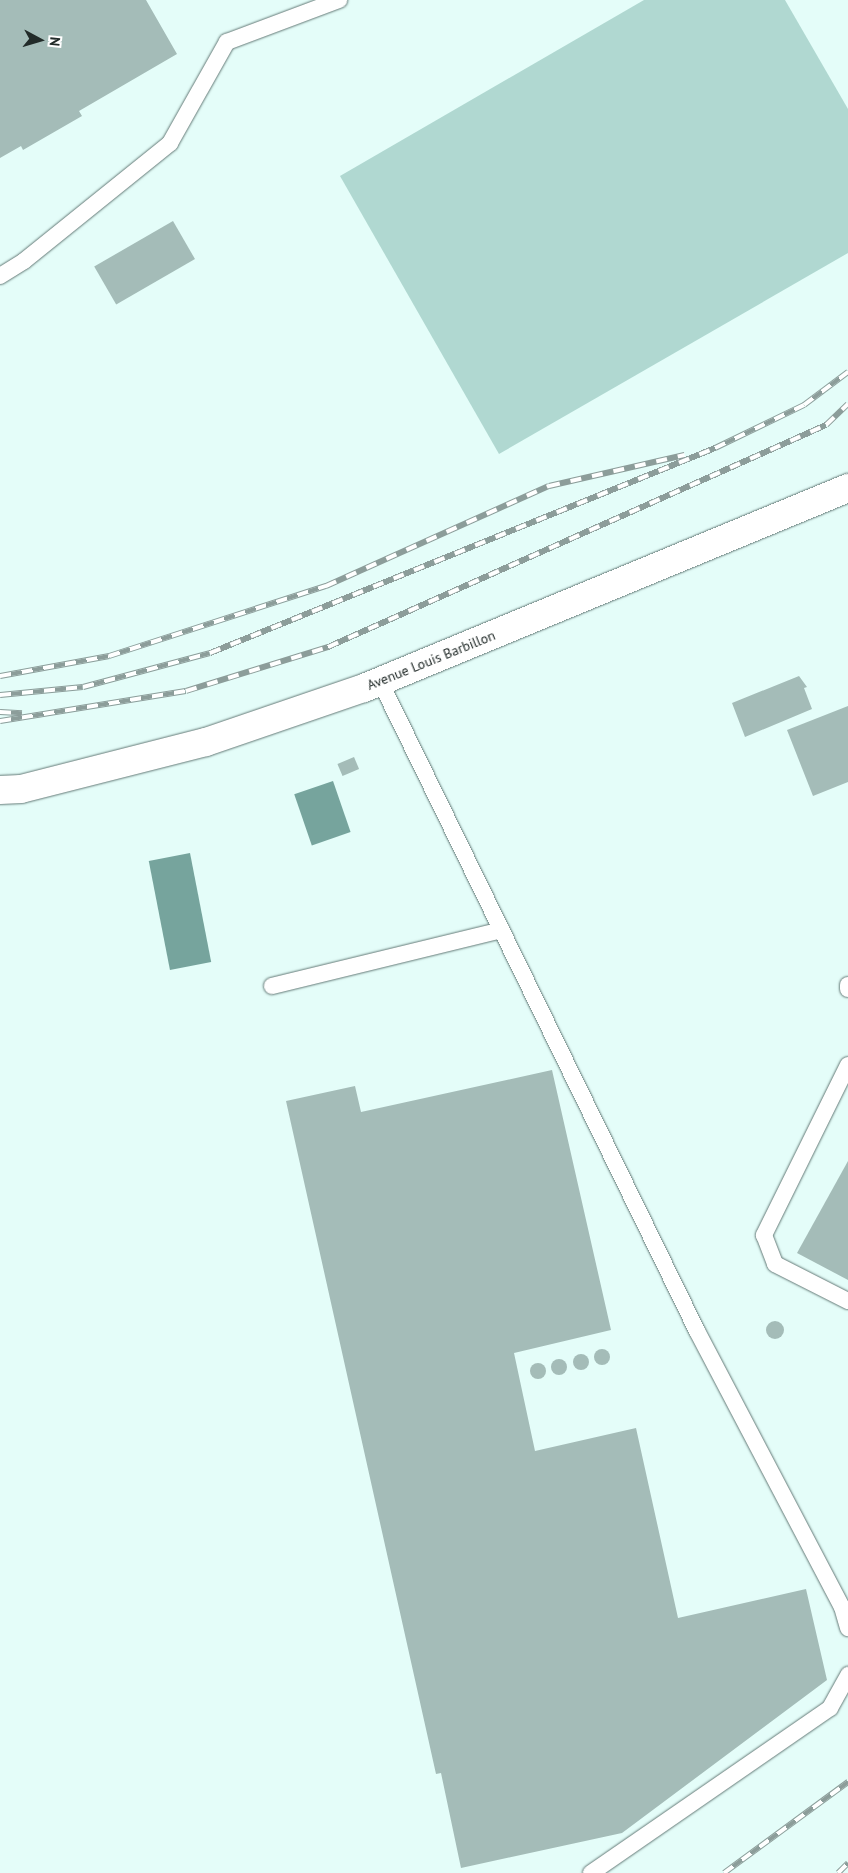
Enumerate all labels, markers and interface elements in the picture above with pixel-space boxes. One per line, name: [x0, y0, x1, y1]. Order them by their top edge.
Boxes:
north arrow: [15, 15, 65, 65]
text: N: [45, 36, 64, 47]
street label: Avenue Louis Barbillon: [364, 627, 498, 693]

